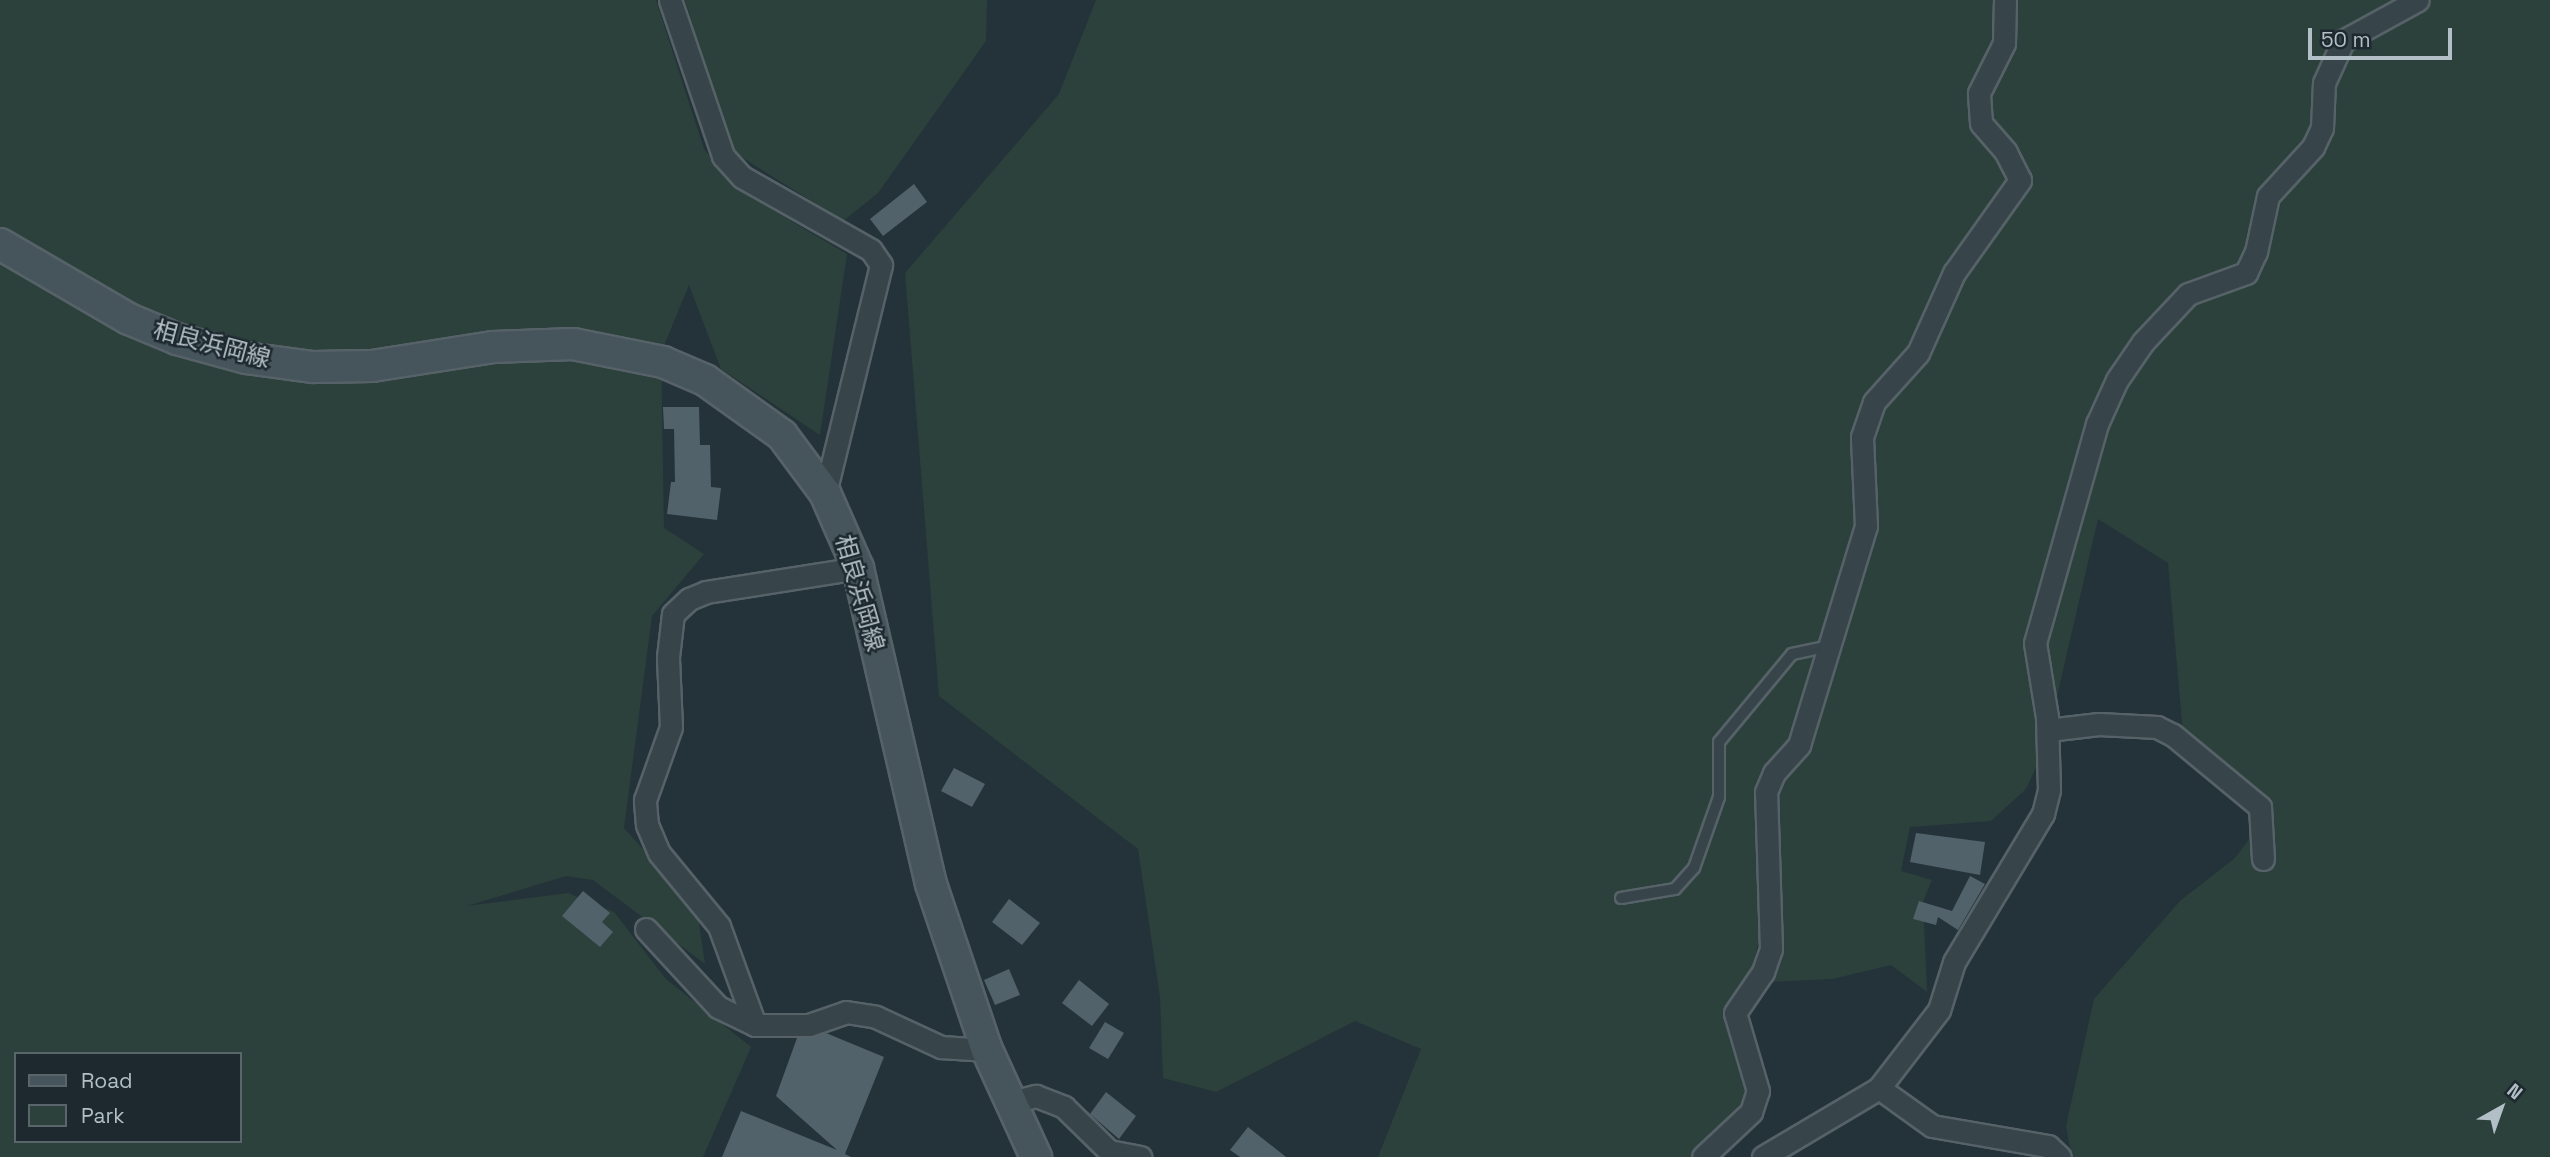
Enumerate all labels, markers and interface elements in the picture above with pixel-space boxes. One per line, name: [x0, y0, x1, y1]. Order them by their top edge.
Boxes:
scale bar: [2312, 14, 2456, 58]
text: 50 m: [2321, 26, 2371, 53]
street label: 相良浜岡線: [150, 315, 274, 373]
street label: 相良浜岡線: [830, 531, 890, 655]
legend: [14, 1052, 242, 1143]
text: Road: [81, 1067, 133, 1094]
north arrow: [2466, 1073, 2536, 1143]
text: N: [2502, 1078, 2528, 1105]
text: Park: [81, 1102, 125, 1129]

